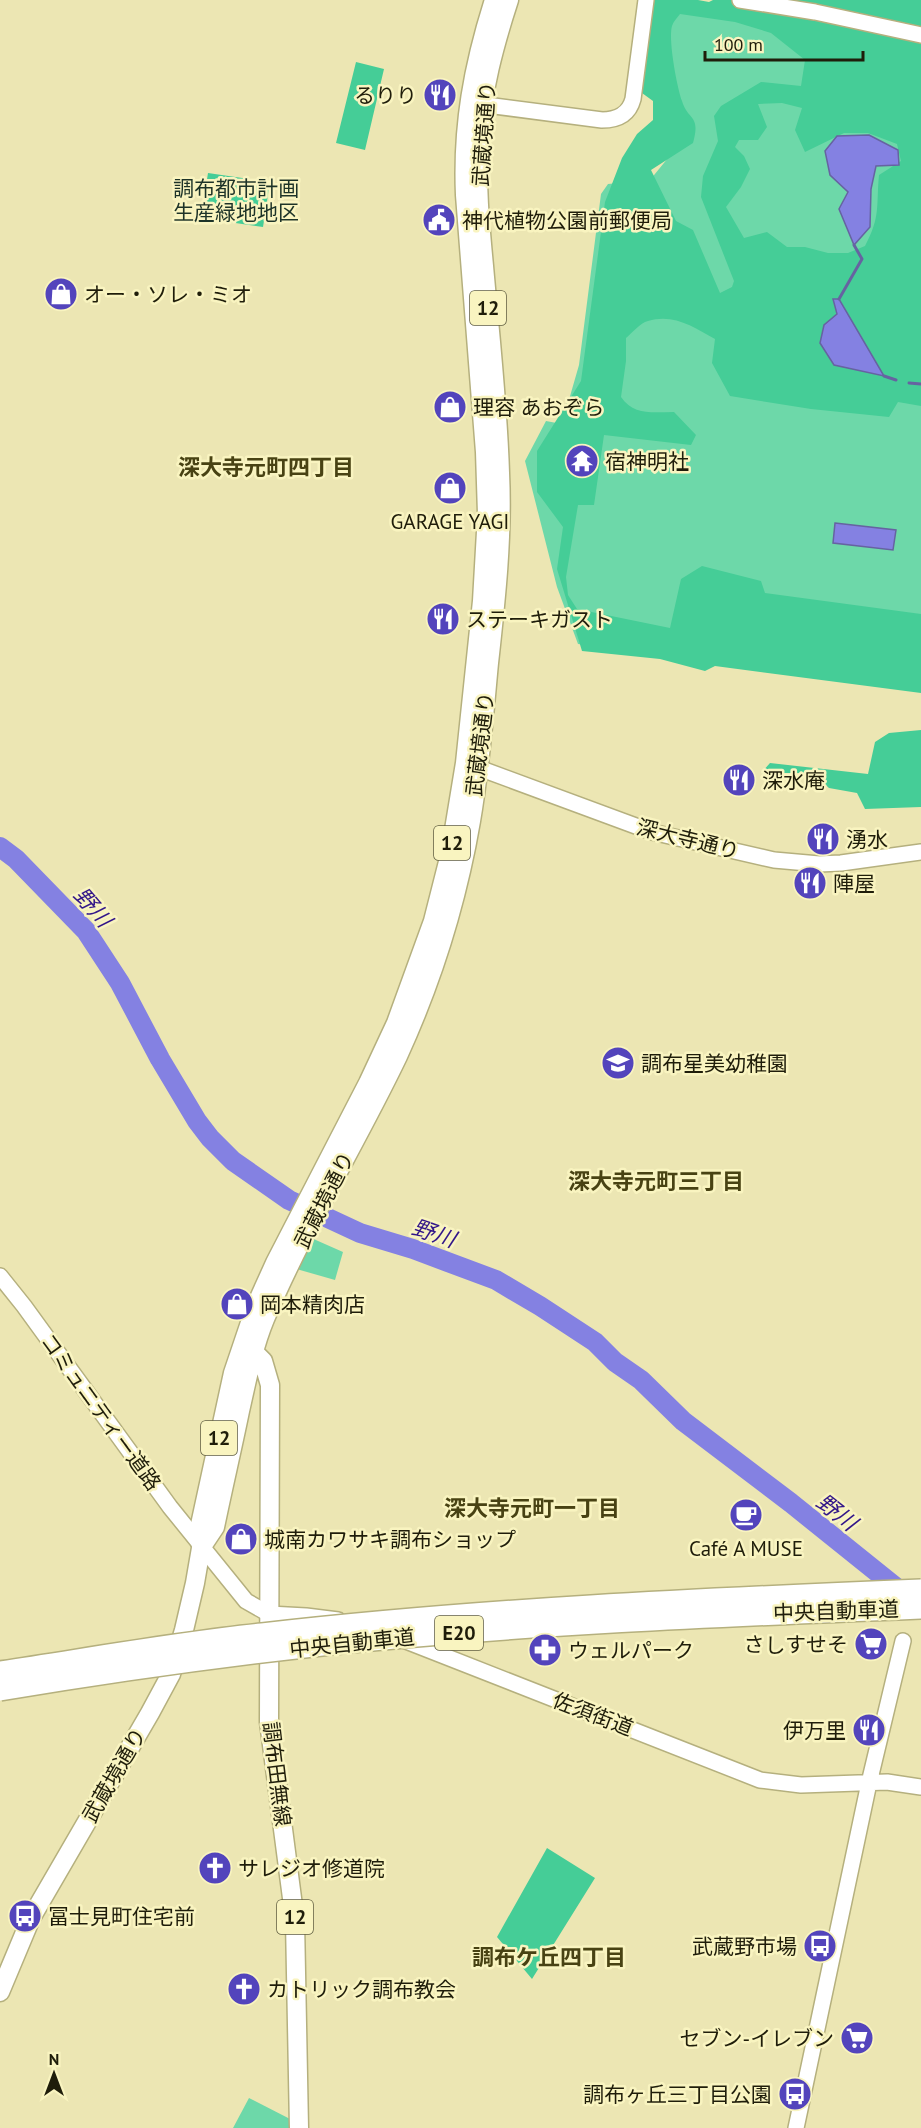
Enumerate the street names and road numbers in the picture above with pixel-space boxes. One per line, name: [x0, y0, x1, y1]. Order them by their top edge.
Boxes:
street label: 武蔵境通り: [467, 81, 501, 187]
road number: 12: [470, 291, 506, 325]
street label: 武蔵境通り: [460, 690, 500, 798]
street label: 深大寺通り: [634, 813, 742, 865]
road number: 12: [434, 826, 470, 860]
street label: 武蔵境通り: [288, 1147, 360, 1253]
street label: コミュニティー道路: [35, 1328, 167, 1496]
road number: 12: [201, 1421, 237, 1455]
street label: 中央自動車道: [773, 1595, 899, 1627]
road number: E20: [435, 1616, 483, 1650]
street label: 中央自動車道: [288, 1623, 416, 1663]
street label: 佐須街道: [549, 1686, 637, 1742]
street label: 調布田無線: [257, 1720, 297, 1828]
street label: 武蔵境通り: [76, 1723, 152, 1827]
road number: 12: [277, 1900, 313, 1934]

